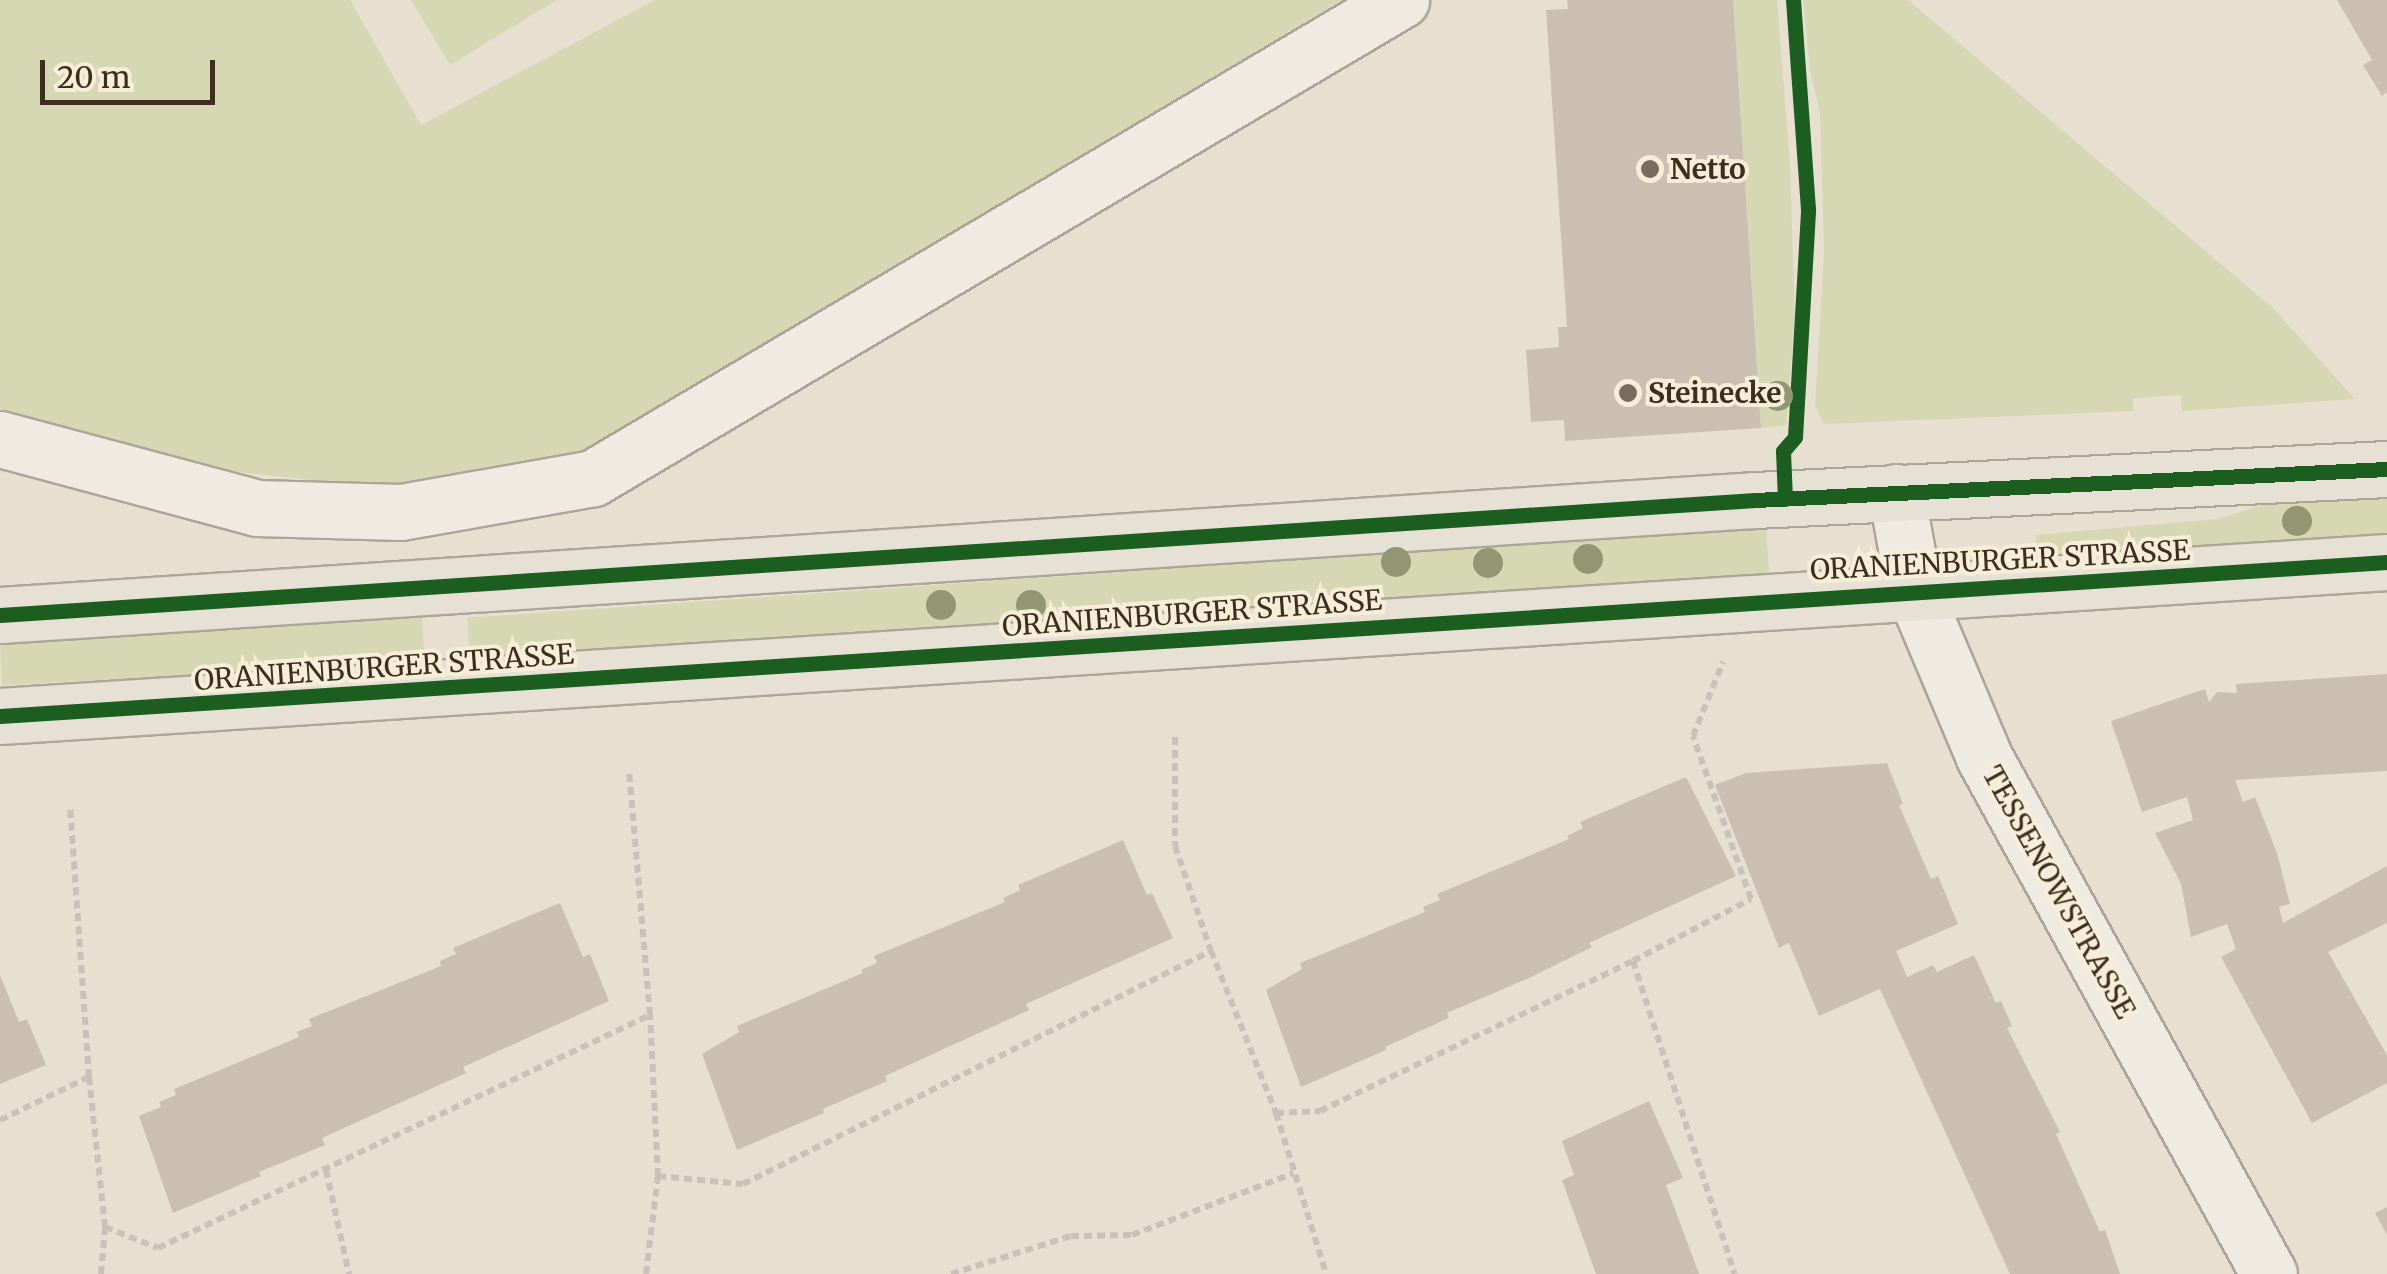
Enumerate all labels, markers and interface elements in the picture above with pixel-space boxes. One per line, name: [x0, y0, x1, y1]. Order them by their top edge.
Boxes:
scale bar: [45, 40, 220, 102]
text: 20 m: [57, 58, 130, 96]
place label: Netto: [1670, 152, 1746, 186]
marker: Netto: [1639, 158, 1661, 180]
place label: Steinecke: [1648, 376, 1781, 410]
marker: Steinecke: [1617, 382, 1639, 404]
street label: ORANIENBURGER STRASSE: [1809, 533, 2191, 587]
street label: ORANIENBURGER STRASSE: [1001, 583, 1383, 643]
street label: ORANIENBURGER STRASSE: [193, 637, 575, 697]
street label: TESSENOWSTRASSE: [1976, 760, 2142, 1024]

